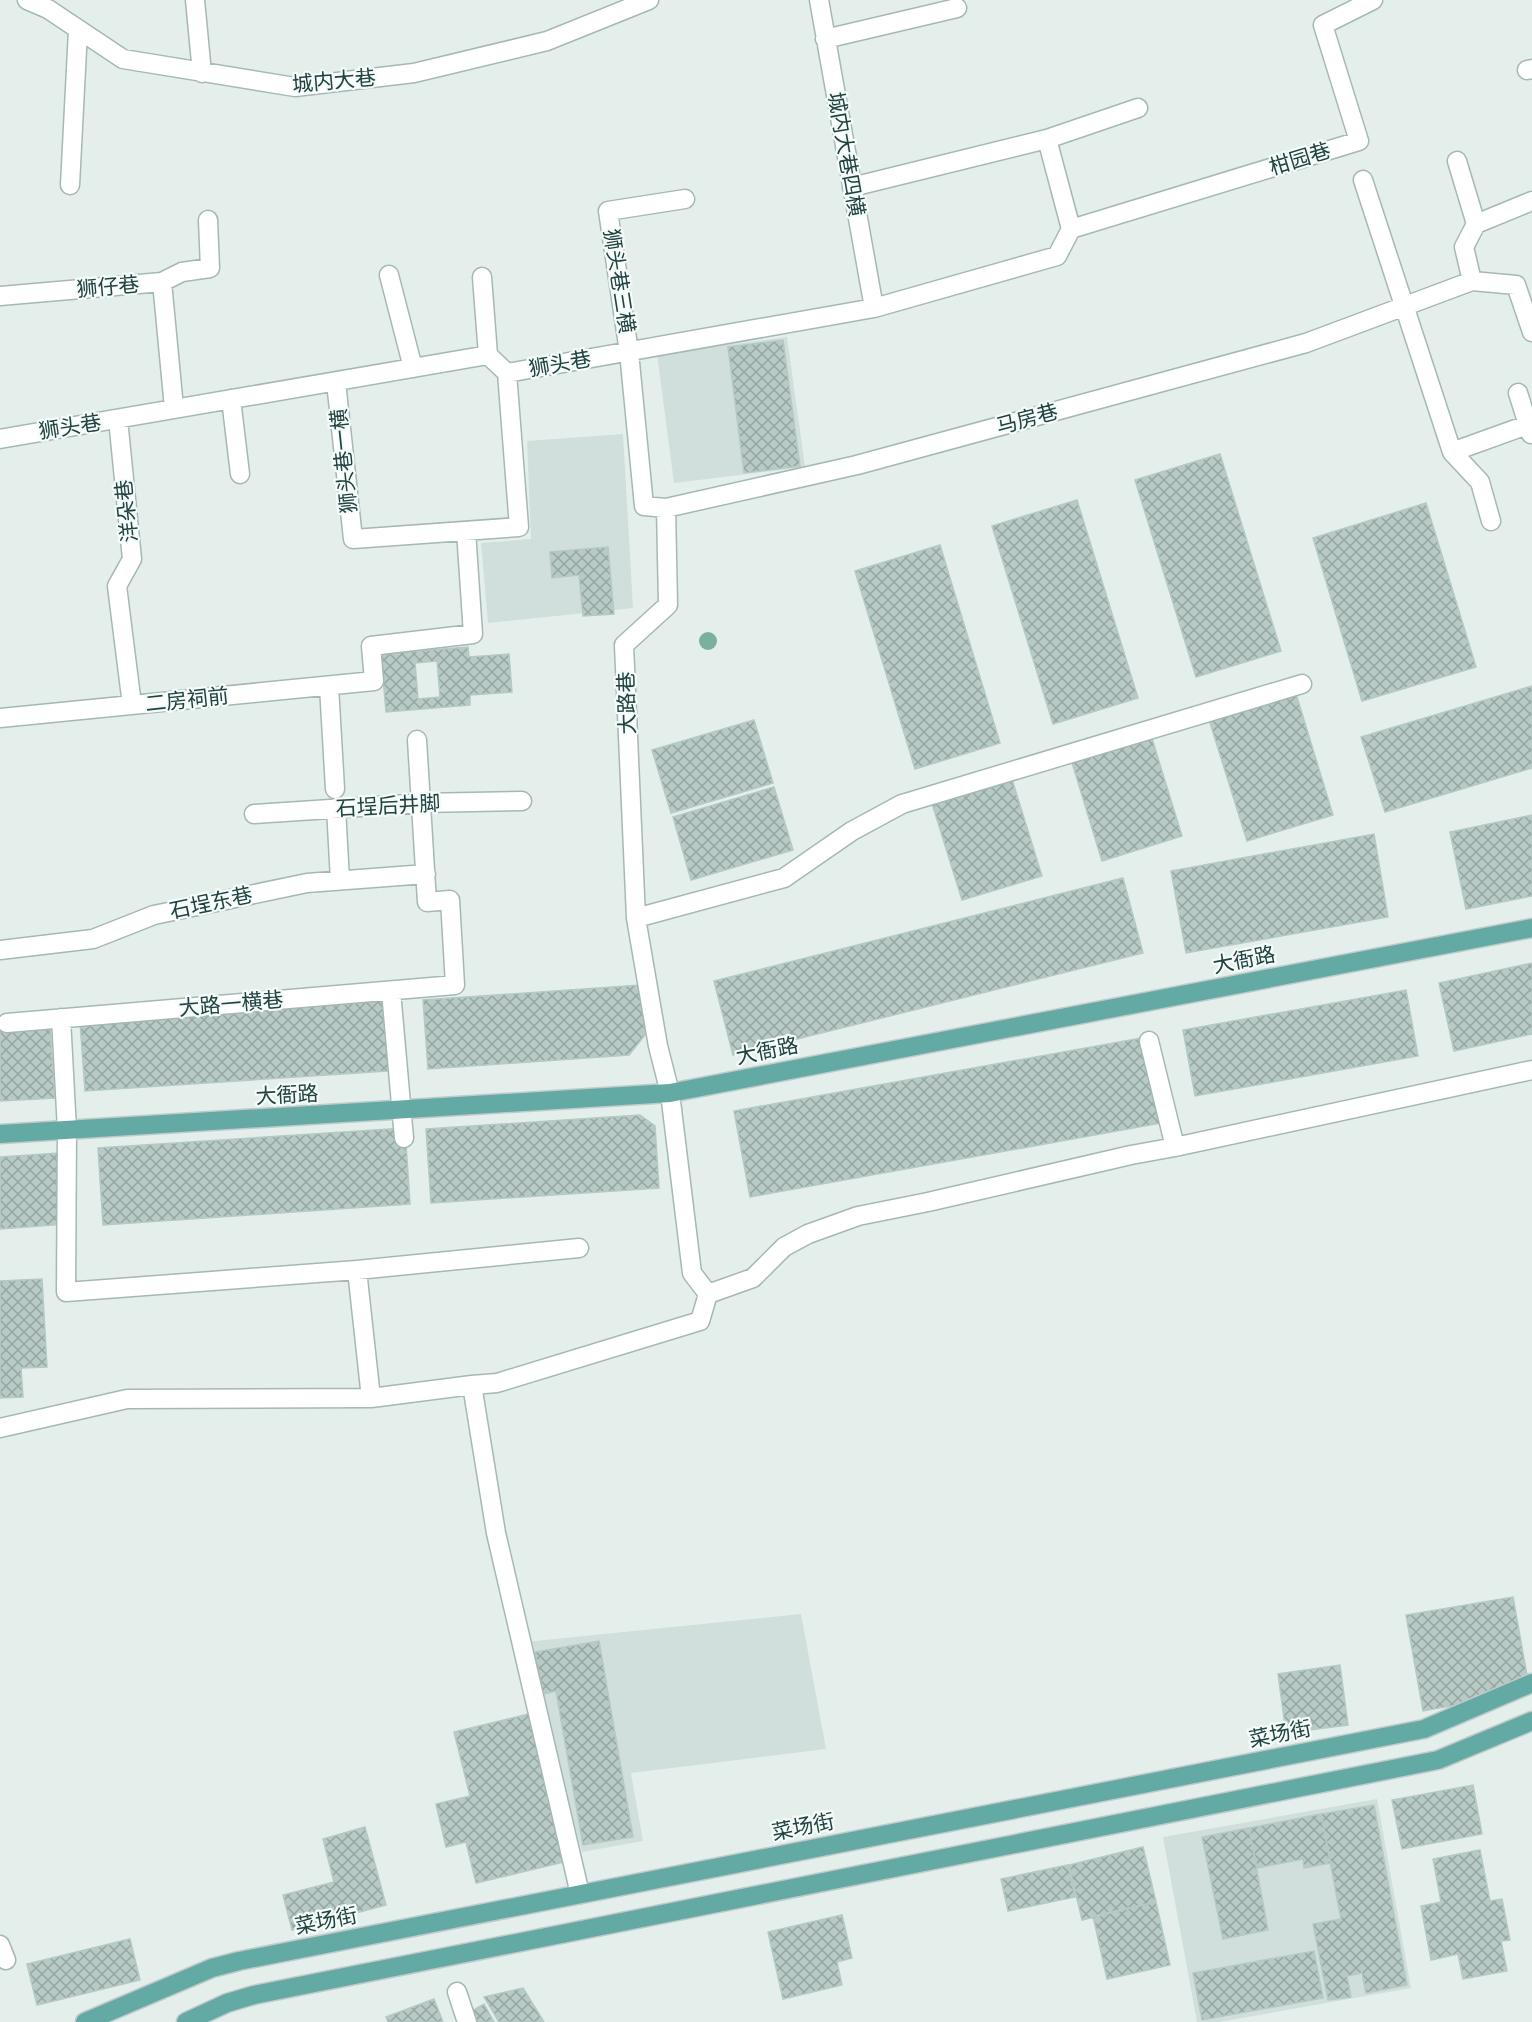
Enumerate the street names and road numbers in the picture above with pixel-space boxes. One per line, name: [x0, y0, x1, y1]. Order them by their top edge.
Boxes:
street label: 城内大巷: [291, 65, 377, 97]
street label: 城内大巷四横: [823, 90, 869, 218]
street label: 柑园巷: [1266, 138, 1334, 180]
street label: 狮头巷三横: [599, 227, 639, 335]
street label: 狮仔巷: [76, 272, 140, 302]
street label: 狮头巷: [527, 347, 593, 381]
street label: 马房巷: [993, 399, 1061, 439]
street label: 狮头巷一横: [327, 408, 361, 514]
street label: 狮头巷: [37, 410, 103, 444]
street label: 洋朵巷: [112, 478, 142, 544]
street label: 大路巷: [614, 671, 640, 735]
street label: 二房祠前: [144, 684, 230, 716]
street label: 石埕后井脚: [335, 791, 441, 821]
street label: 石埕东巷: [167, 883, 255, 923]
street label: 大衙路: [1211, 942, 1277, 978]
street label: 大路一横巷: [178, 987, 284, 1021]
street label: 大衙路: [734, 1033, 800, 1069]
street label: 大衙路: [255, 1081, 319, 1109]
street label: 菜场街: [1247, 1716, 1313, 1752]
street label: 菜场街: [770, 1809, 836, 1845]
street label: 菜场街: [293, 1903, 359, 1939]

